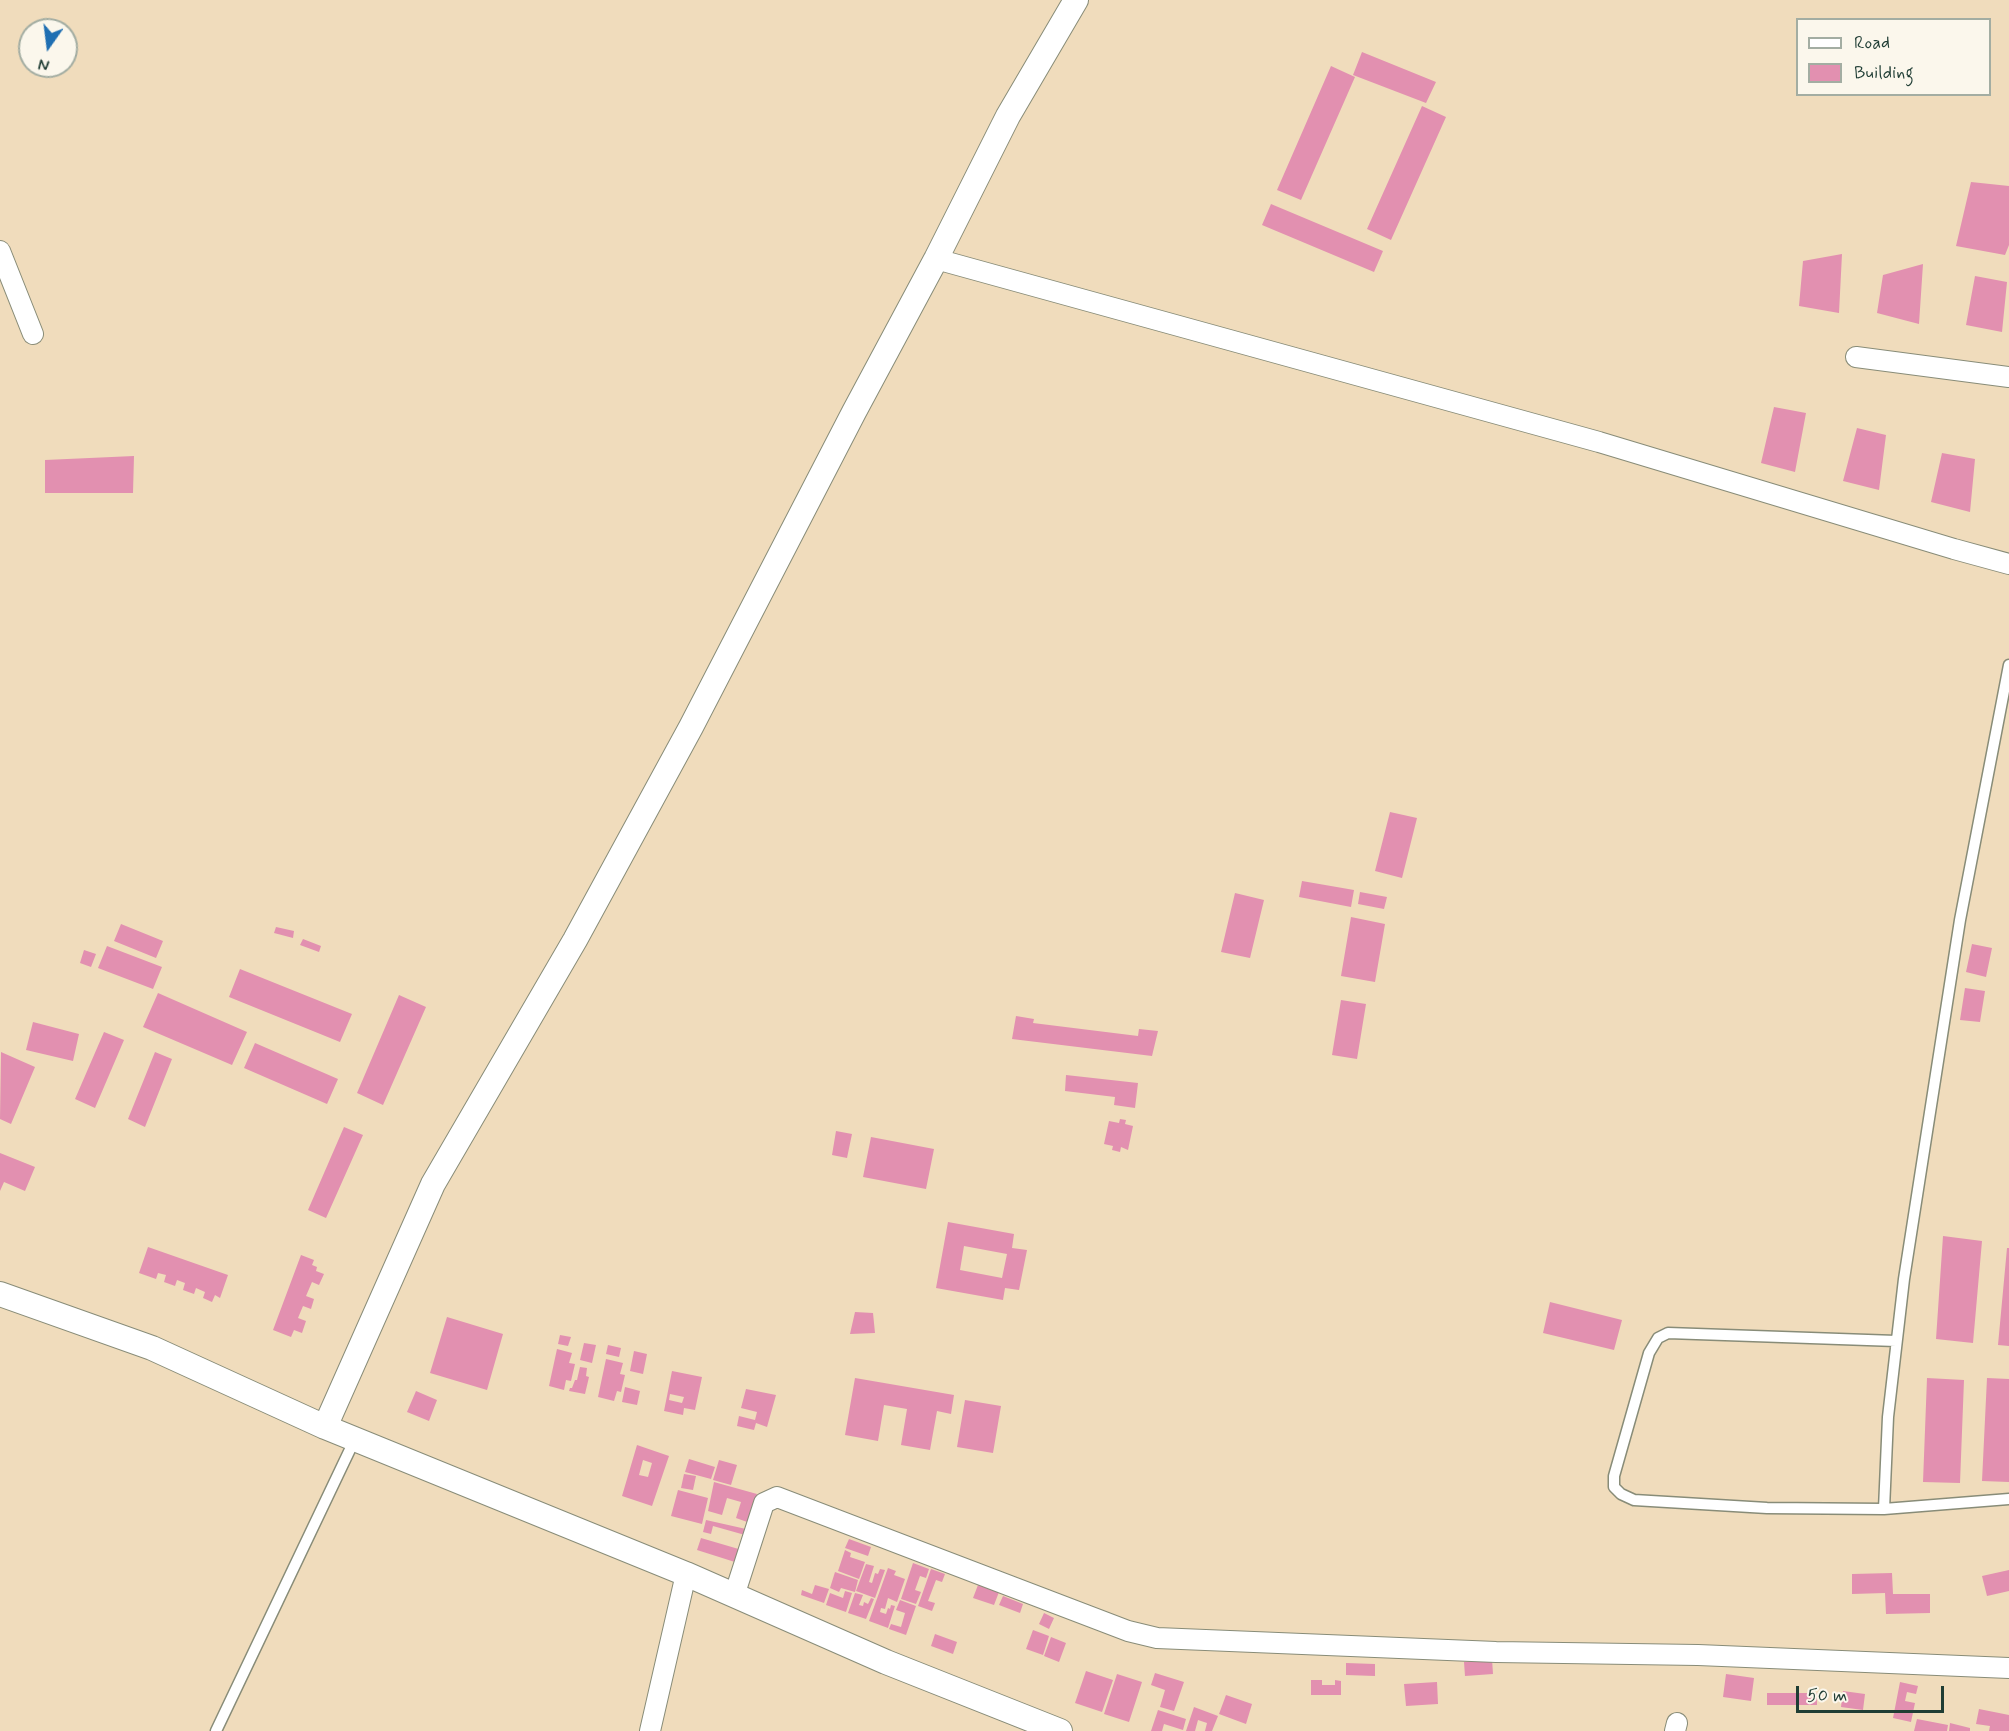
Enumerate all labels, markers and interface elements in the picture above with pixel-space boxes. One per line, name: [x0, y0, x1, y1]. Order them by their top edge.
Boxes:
north arrow: [18, 18, 78, 78]
legend: [1796, 18, 1991, 96]
text: Road: [1854, 31, 1890, 55]
text: N: [36, 53, 52, 75]
text: Building: [1854, 61, 1914, 85]
scale bar: [1799, 1674, 1948, 1712]
text: 50 m: [1807, 1684, 1847, 1708]

